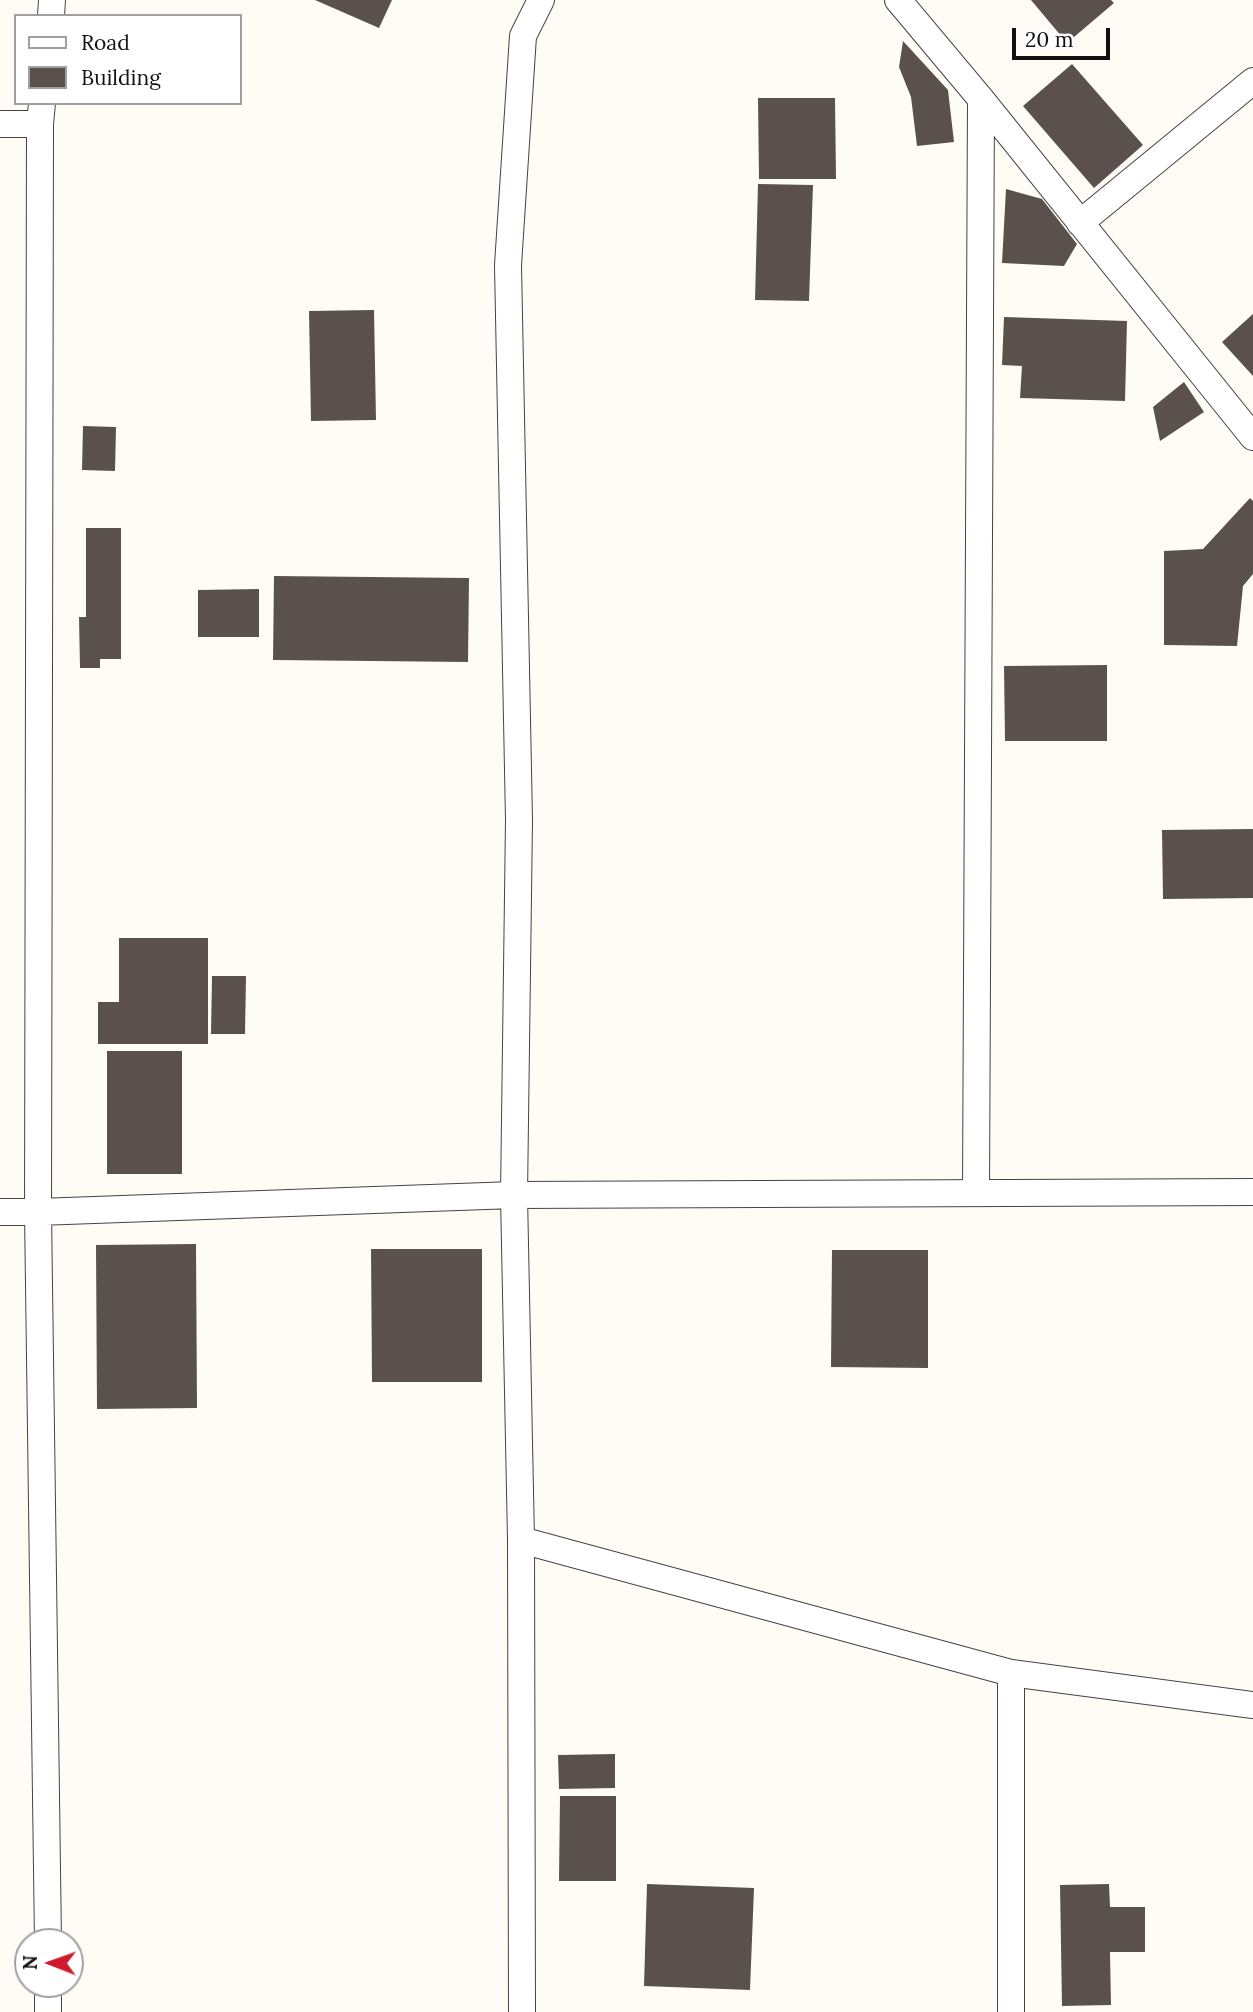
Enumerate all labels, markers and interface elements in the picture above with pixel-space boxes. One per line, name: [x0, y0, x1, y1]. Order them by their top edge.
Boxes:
legend: [14, 14, 242, 105]
scale bar: [1015, 14, 1113, 58]
text: 20 m: [1025, 26, 1074, 53]
text: Road: [81, 29, 130, 56]
text: Building: [81, 64, 161, 91]
north arrow: [14, 1928, 84, 1998]
text: N: [18, 1955, 42, 1970]

